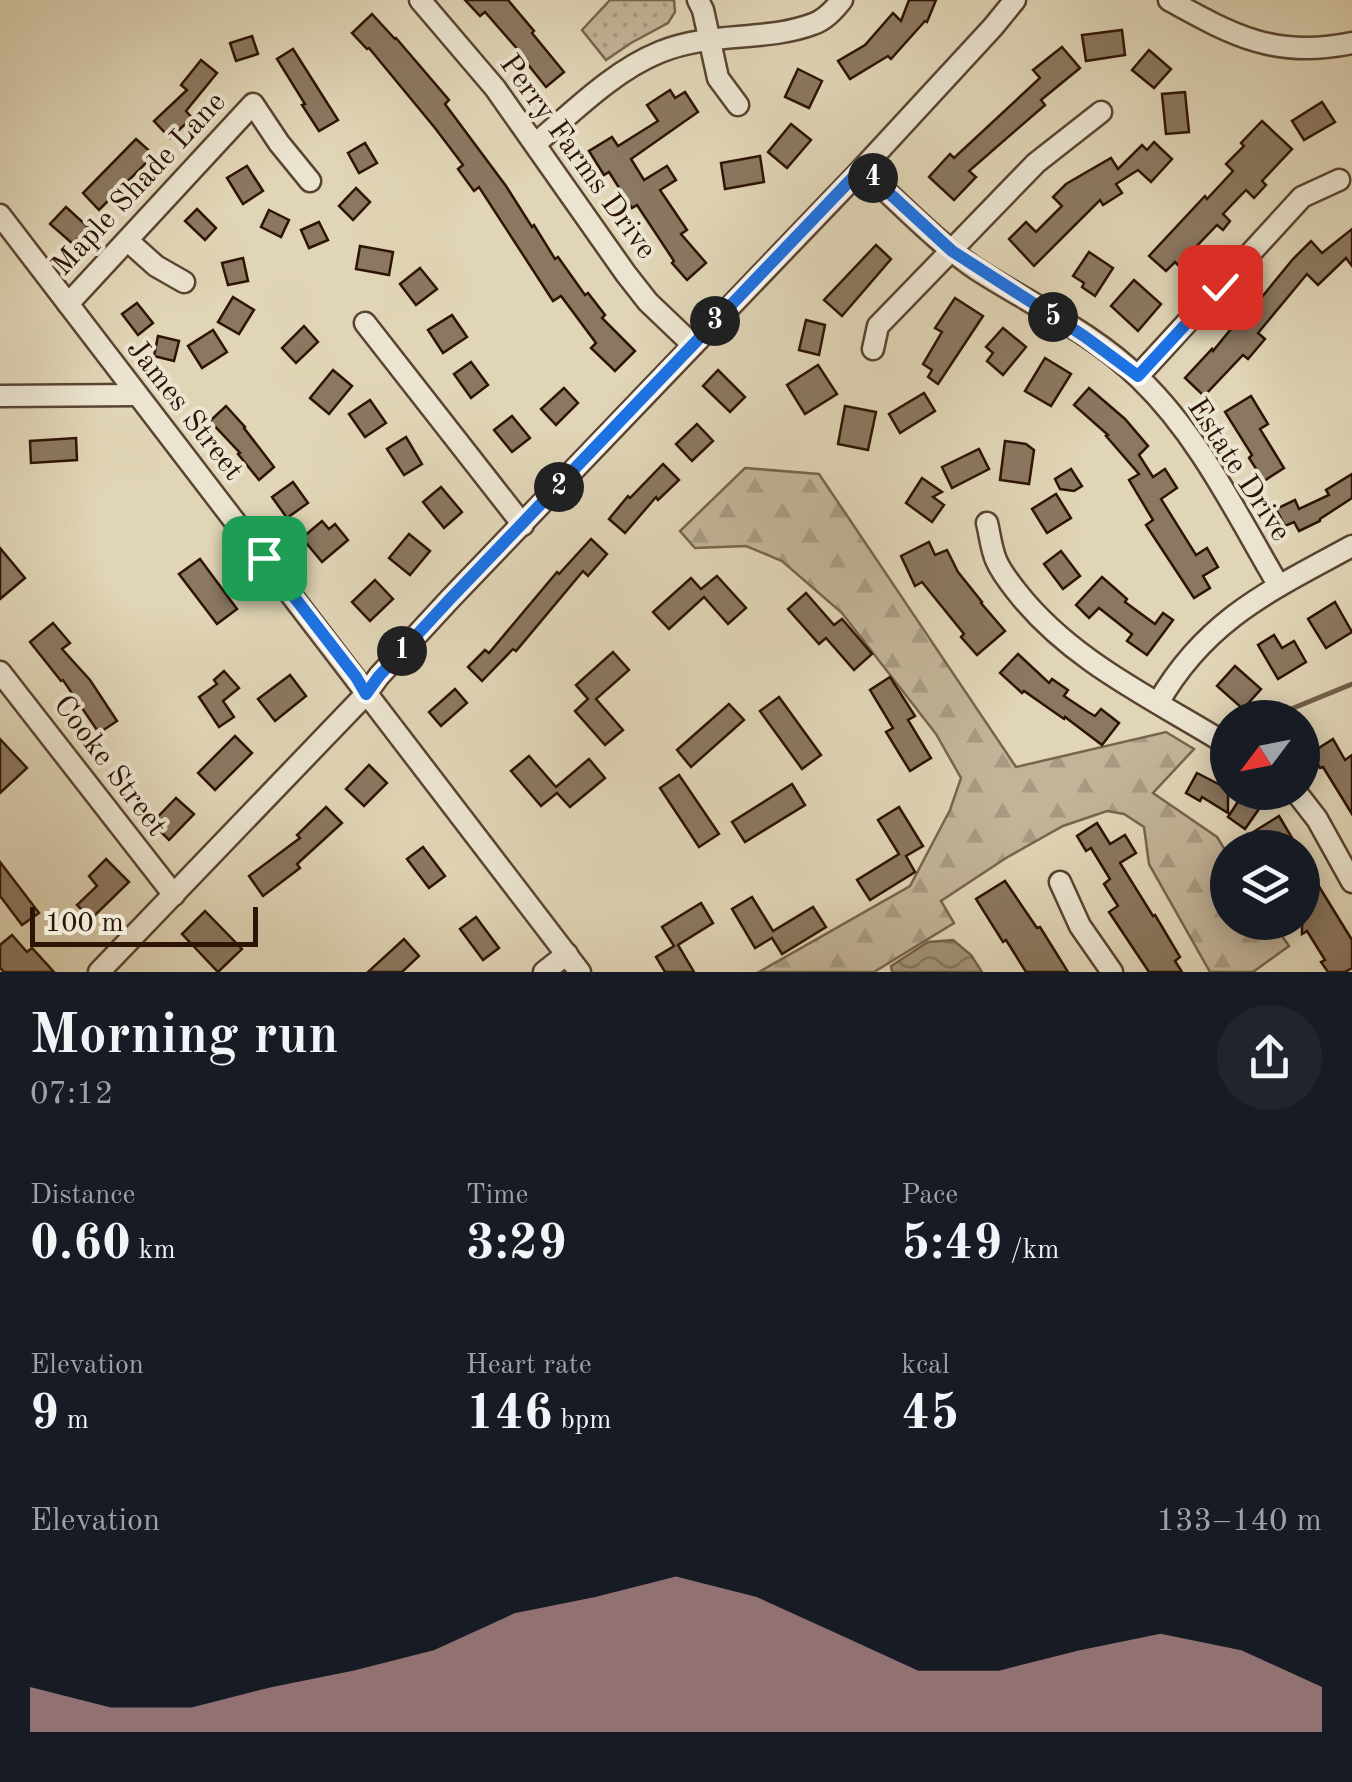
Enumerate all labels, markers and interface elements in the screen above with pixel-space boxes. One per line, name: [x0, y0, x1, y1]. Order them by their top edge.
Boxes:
street label: Perry Farms Drive: [493, 50, 661, 265]
street label: Maple Shade Lane: [47, 87, 232, 282]
pin: 4: [848, 153, 898, 203]
text: 4: [865, 164, 881, 192]
pin: [1178, 245, 1263, 330]
icon: check: [1193, 260, 1248, 315]
pin: 5: [1028, 292, 1078, 342]
pin: 3: [690, 296, 740, 346]
text: 5: [1045, 303, 1061, 331]
text: 3: [707, 307, 723, 335]
street label: James Street: [120, 334, 248, 486]
street label: Estate Drive: [1181, 393, 1296, 547]
pin: 2: [534, 462, 584, 512]
text: 2: [551, 473, 567, 501]
pin: [222, 516, 307, 601]
icon: arrive: [237, 531, 292, 586]
pin: 1: [377, 626, 427, 676]
text: 1: [394, 637, 410, 665]
street label: Cooke Street: [47, 690, 172, 842]
north arrow: [1210, 700, 1320, 810]
map controls: [1210, 700, 1320, 940]
button: layers: [1210, 830, 1320, 940]
scale bar: [30, 902, 258, 946]
text: 100 m: [45, 910, 124, 938]
button: share: [1217, 1005, 1322, 1110]
text: Morning run: [30, 1010, 339, 1065]
text: 07:12: [30, 1079, 113, 1111]
text: Distance: [30, 1182, 135, 1210]
text: Time: [466, 1182, 528, 1210]
text: Pace: [901, 1182, 958, 1210]
text: 0.60: [30, 1220, 131, 1270]
text: 3:29: [466, 1220, 567, 1270]
text: 5:49: [901, 1220, 1002, 1270]
text: km: [131, 1237, 176, 1265]
text: /km: [1002, 1237, 1060, 1265]
text: Elevation: [30, 1352, 144, 1380]
text: Heart rate: [466, 1352, 592, 1380]
text: kcal: [901, 1352, 950, 1380]
text: 9: [30, 1390, 59, 1440]
text: 146: [466, 1390, 553, 1440]
text: 45: [901, 1390, 959, 1440]
text: m: [59, 1407, 89, 1435]
text: bpm: [553, 1407, 612, 1435]
text: Elevation: [30, 1506, 160, 1538]
text: 133–140 m: [1156, 1506, 1322, 1538]

